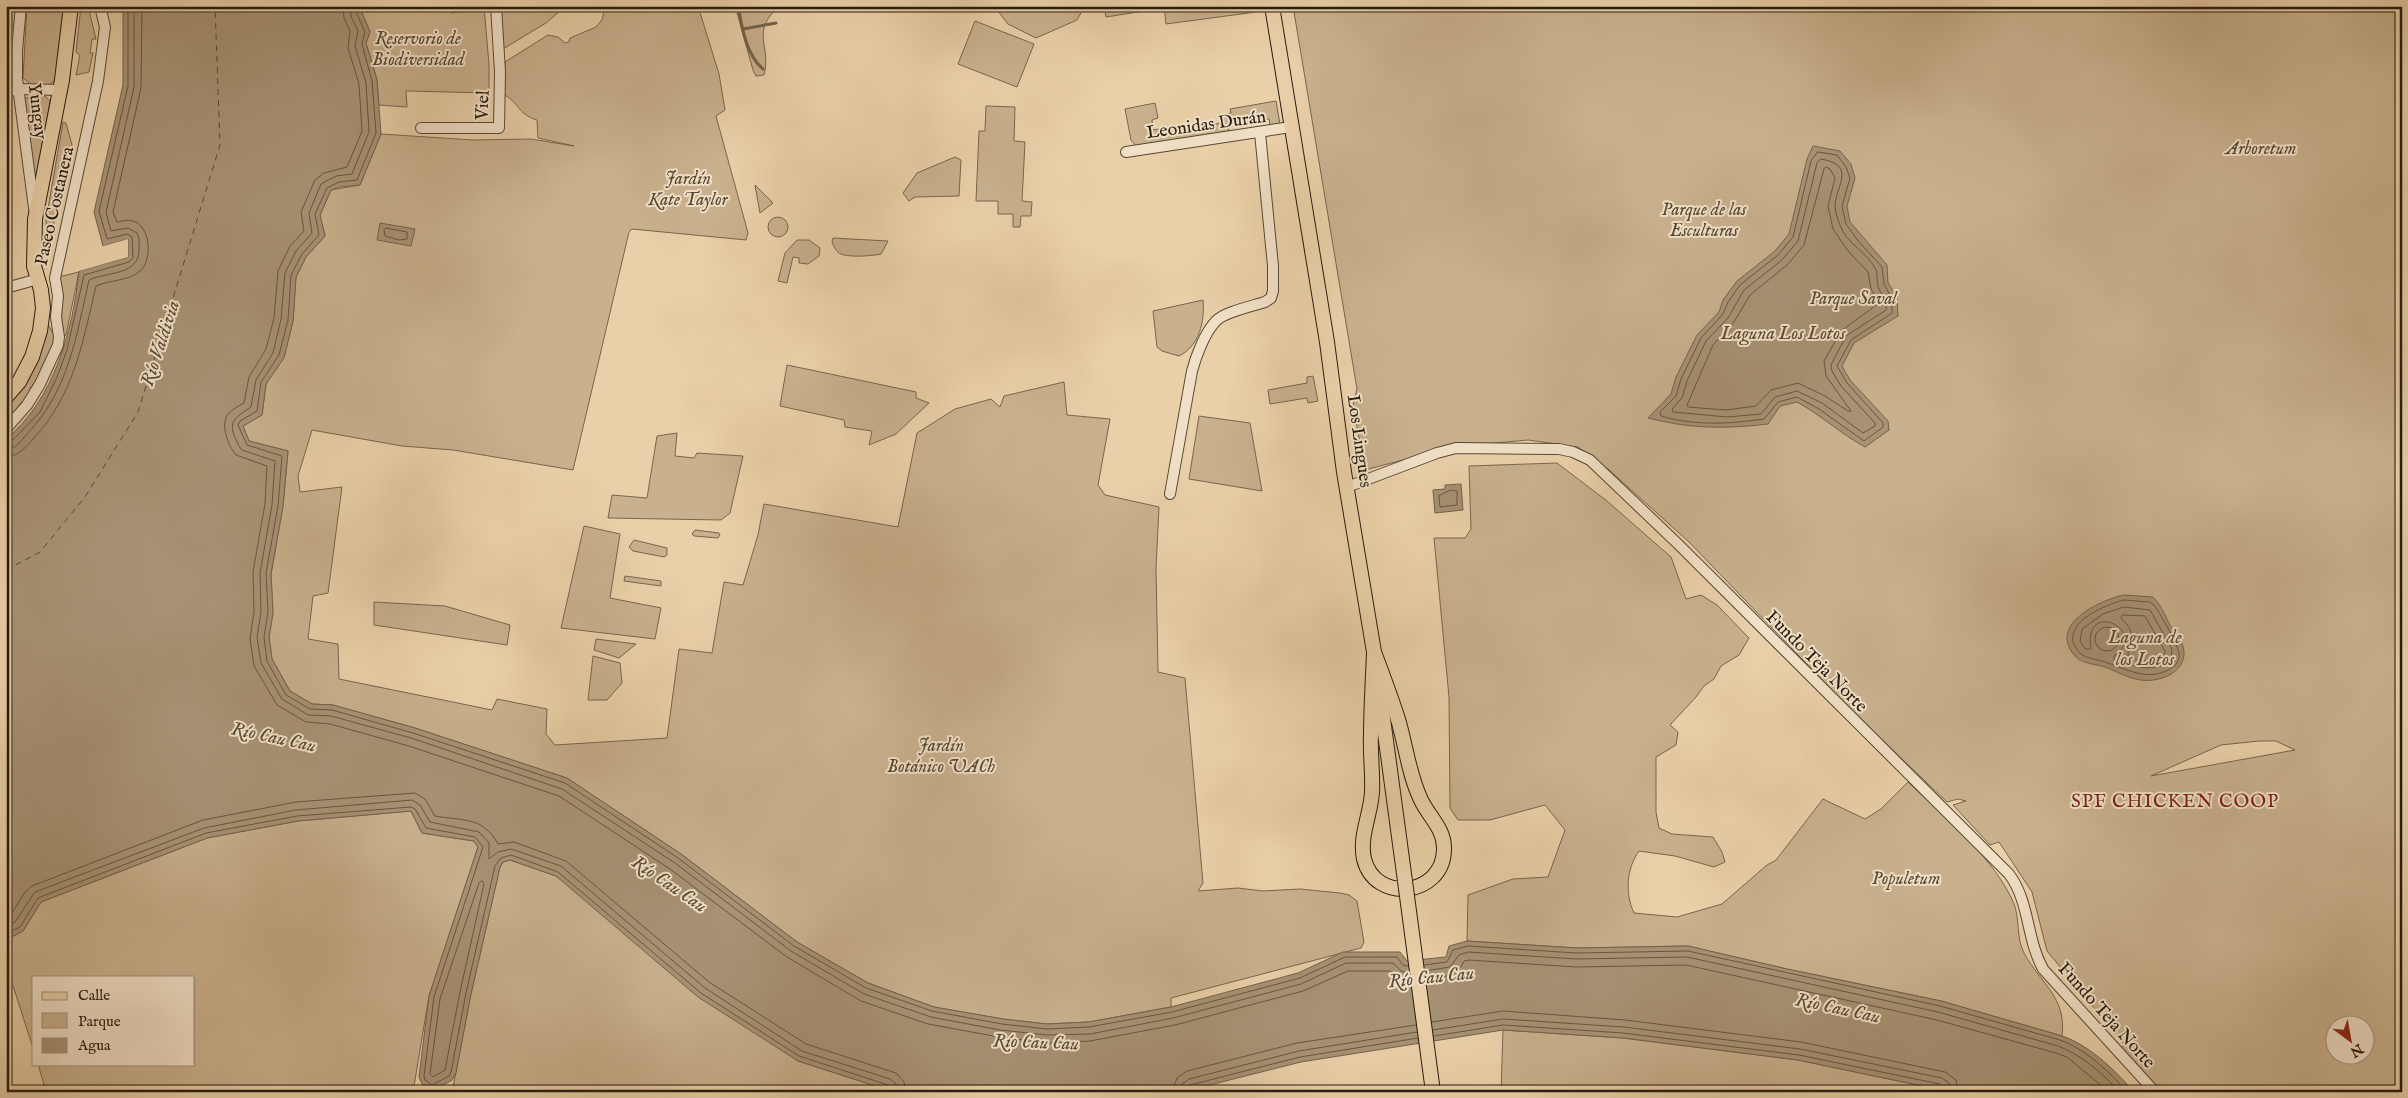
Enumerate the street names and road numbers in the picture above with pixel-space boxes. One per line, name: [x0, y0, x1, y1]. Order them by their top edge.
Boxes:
street label: Yungay: [22, 82, 51, 141]
street label: Viel: [471, 90, 496, 122]
street label: Leonidas Durán: [1145, 106, 1268, 145]
street label: Paseo Costanera: [31, 144, 80, 268]
street label: Los Lingues: [1341, 393, 1376, 489]
street label: Fundo Teja Norte: [1760, 606, 1872, 718]
street label: Fundo Teja Norte: [2052, 958, 2160, 1074]

